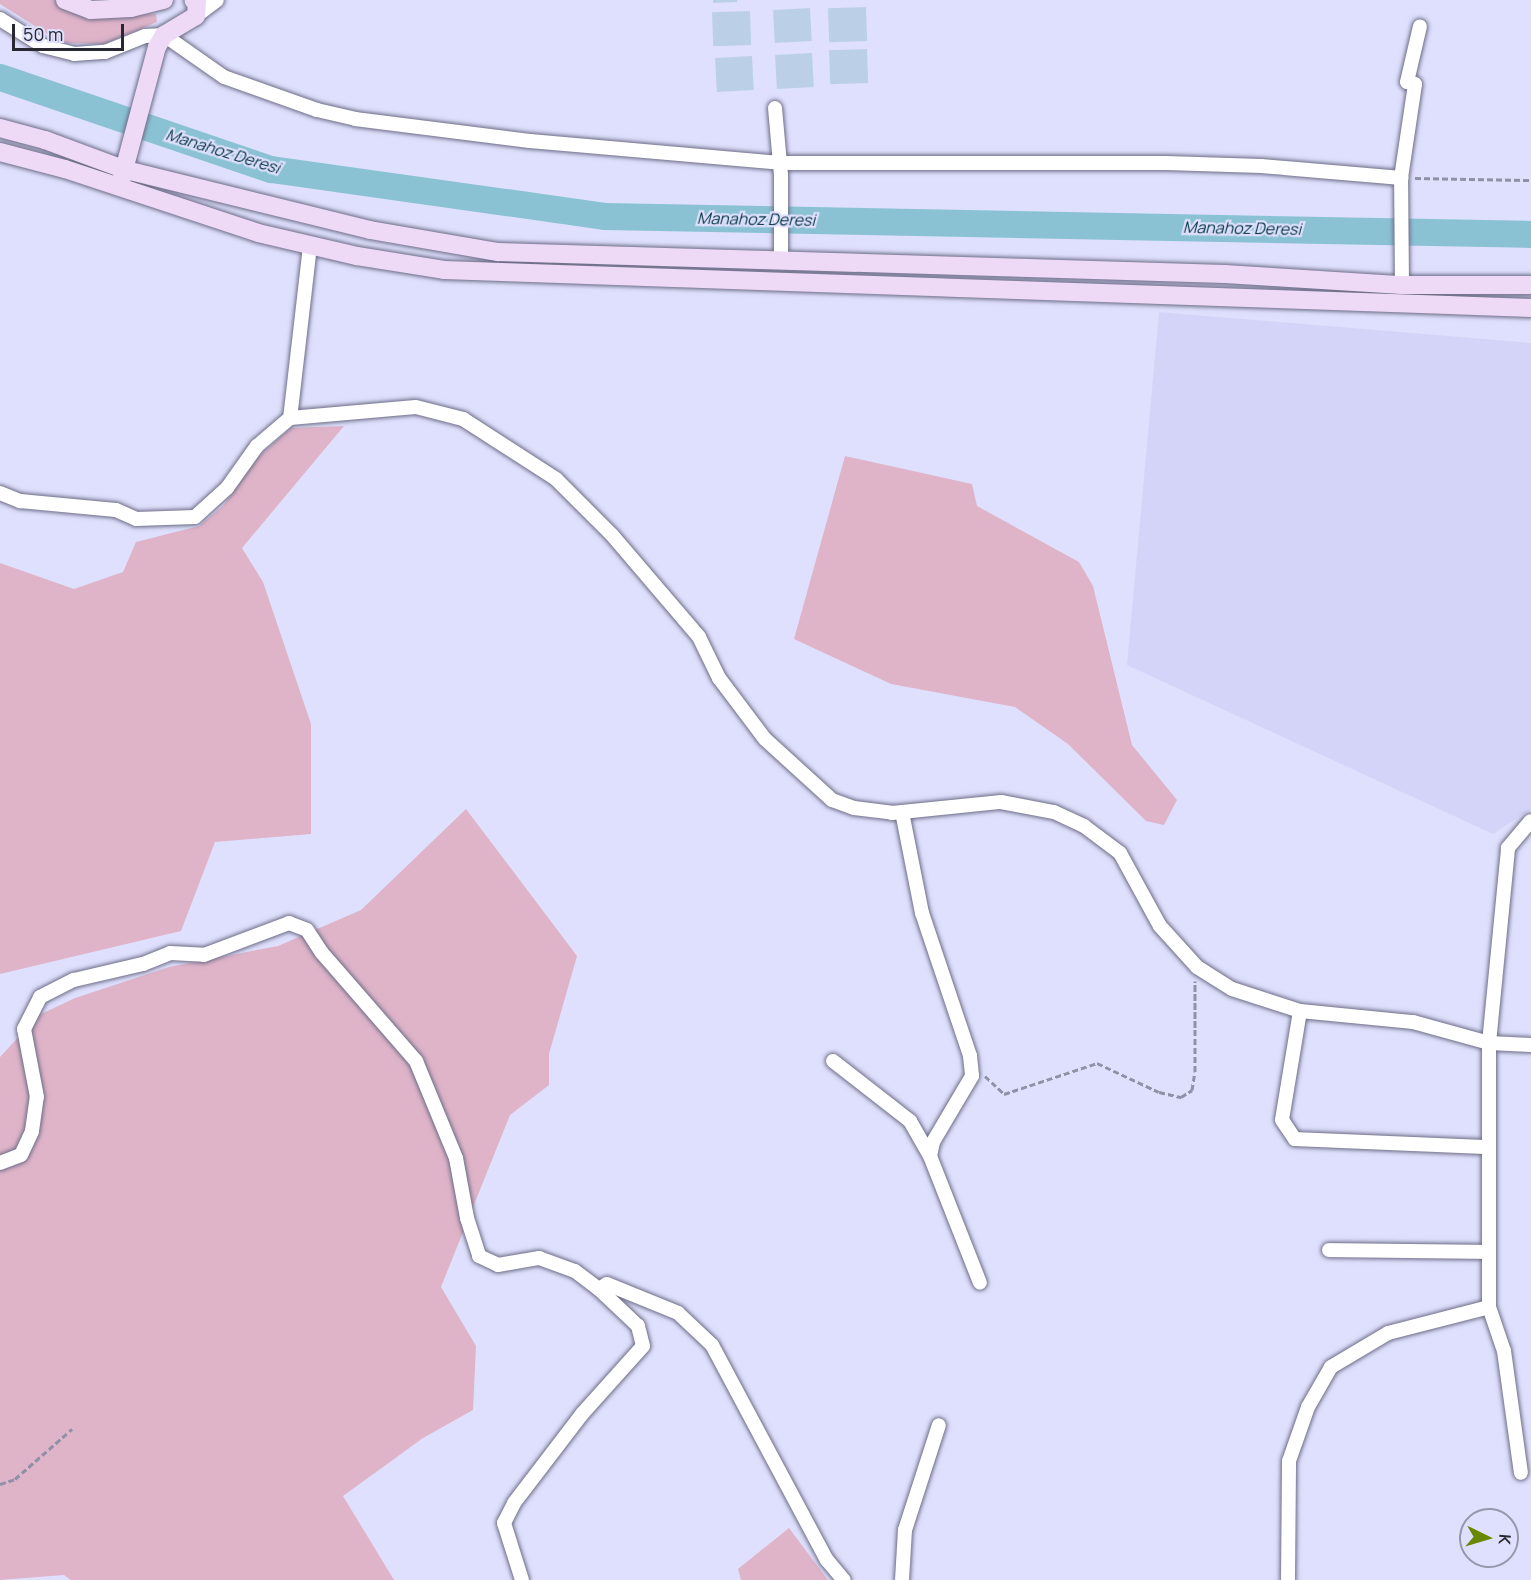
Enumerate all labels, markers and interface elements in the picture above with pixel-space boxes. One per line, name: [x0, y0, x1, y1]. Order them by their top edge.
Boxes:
scale bar: [15, 12, 128, 50]
text: 50 m: [23, 22, 63, 46]
water label: Manahoz Deresi: [164, 125, 282, 177]
water label: Manahoz Deresi: [697, 208, 815, 230]
water label: Manahoz Deresi: [1183, 217, 1301, 239]
north arrow: [1459, 1508, 1519, 1568]
text: K: [1494, 1533, 1516, 1546]

